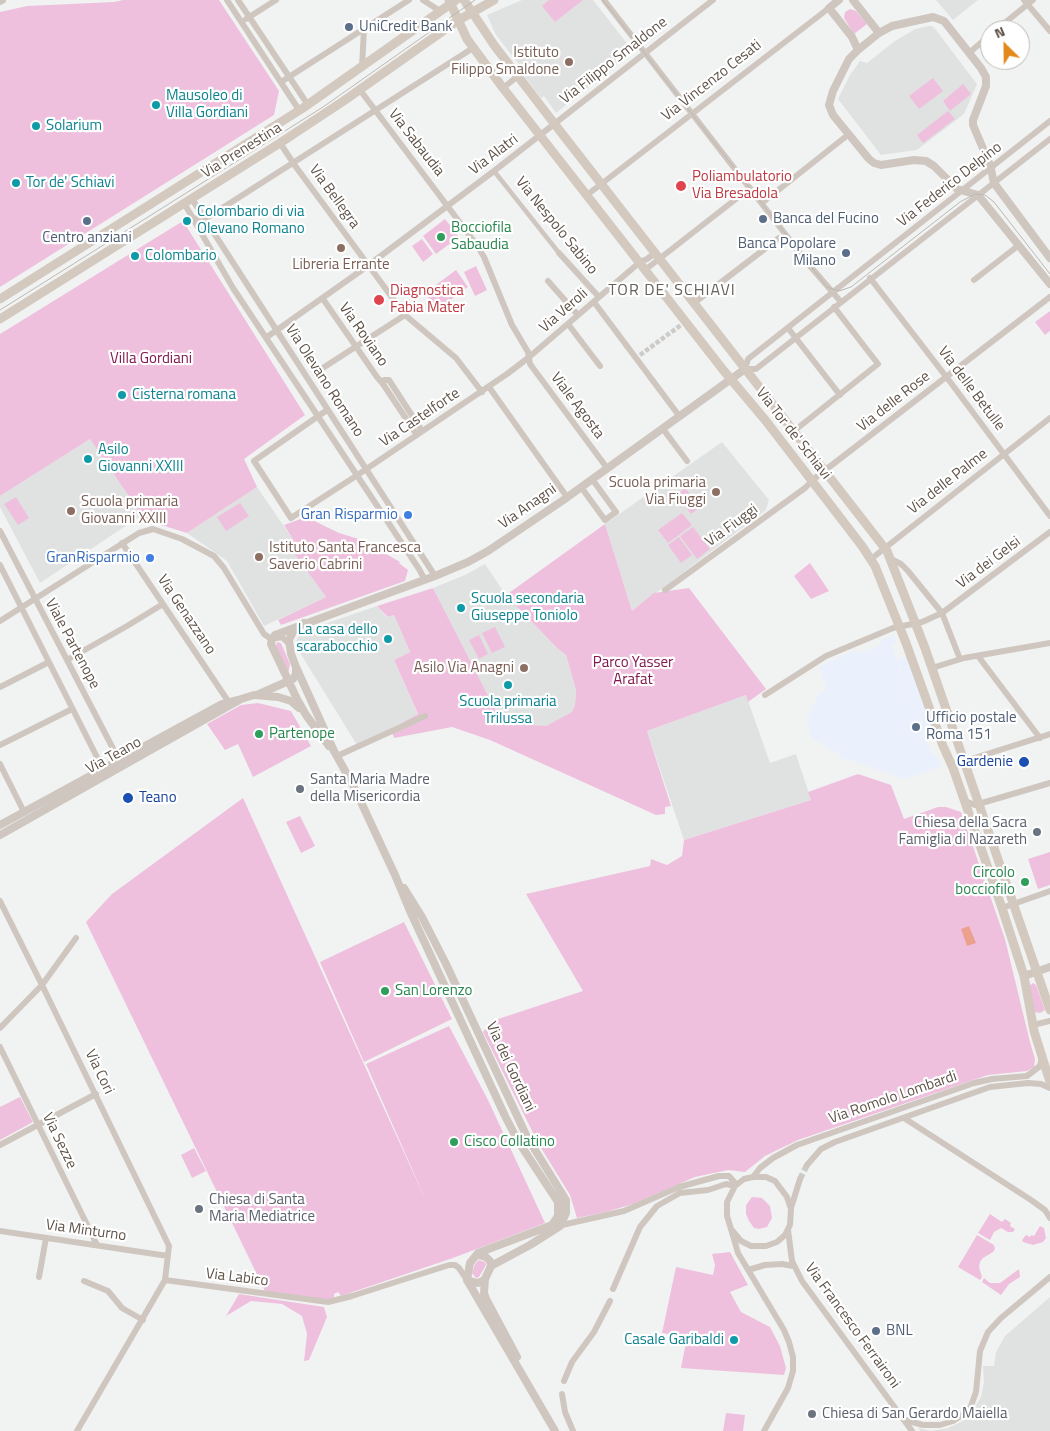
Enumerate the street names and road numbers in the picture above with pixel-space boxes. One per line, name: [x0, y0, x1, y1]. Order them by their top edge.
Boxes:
street label: Via Filippo Smaldone: [557, 14, 671, 108]
street label: Via Vincenzo Cesati: [659, 36, 765, 126]
street label: Via Sabaudia: [384, 106, 448, 180]
street label: Via Prenestina: [199, 119, 285, 183]
street label: Via Alatri: [466, 131, 522, 179]
street label: Via Federico Delpino: [894, 139, 1006, 231]
street label: Via Bellegra: [305, 162, 363, 232]
street label: Via Nespolo Sabino: [511, 173, 601, 279]
street label: Via Veroli: [536, 285, 592, 337]
street label: Via Roviano: [334, 300, 392, 370]
street label: Via Olevano Romano: [281, 321, 367, 441]
street label: Via delle Betulle: [934, 343, 1008, 435]
street label: Via delle Rose: [854, 368, 934, 436]
street label: Viale Agosta: [546, 369, 608, 443]
street label: Via Castelforte: [377, 385, 463, 451]
street label: Via Tor de' Schiavi: [752, 385, 834, 483]
street label: Via delle Palme: [905, 445, 991, 519]
street label: Via Anagni: [496, 481, 560, 533]
street label: Via Fiuggi: [702, 501, 762, 551]
street label: Via dei Gelsi: [953, 533, 1025, 593]
street label: Via Genazzano: [153, 572, 219, 658]
street label: Viale Partenope: [41, 596, 103, 692]
street label: Via Teano: [83, 733, 145, 779]
street label: Via dei Gordiani: [481, 1019, 539, 1115]
street label: Via Cori: [81, 1047, 117, 1097]
street label: Via Romolo Lombardi: [827, 1068, 959, 1128]
street label: Via Sezze: [38, 1110, 80, 1172]
street label: Via Minturno: [45, 1216, 127, 1246]
street label: Via Francesco Ferraironi: [800, 1260, 904, 1392]
street label: Via Labico: [205, 1265, 269, 1291]

